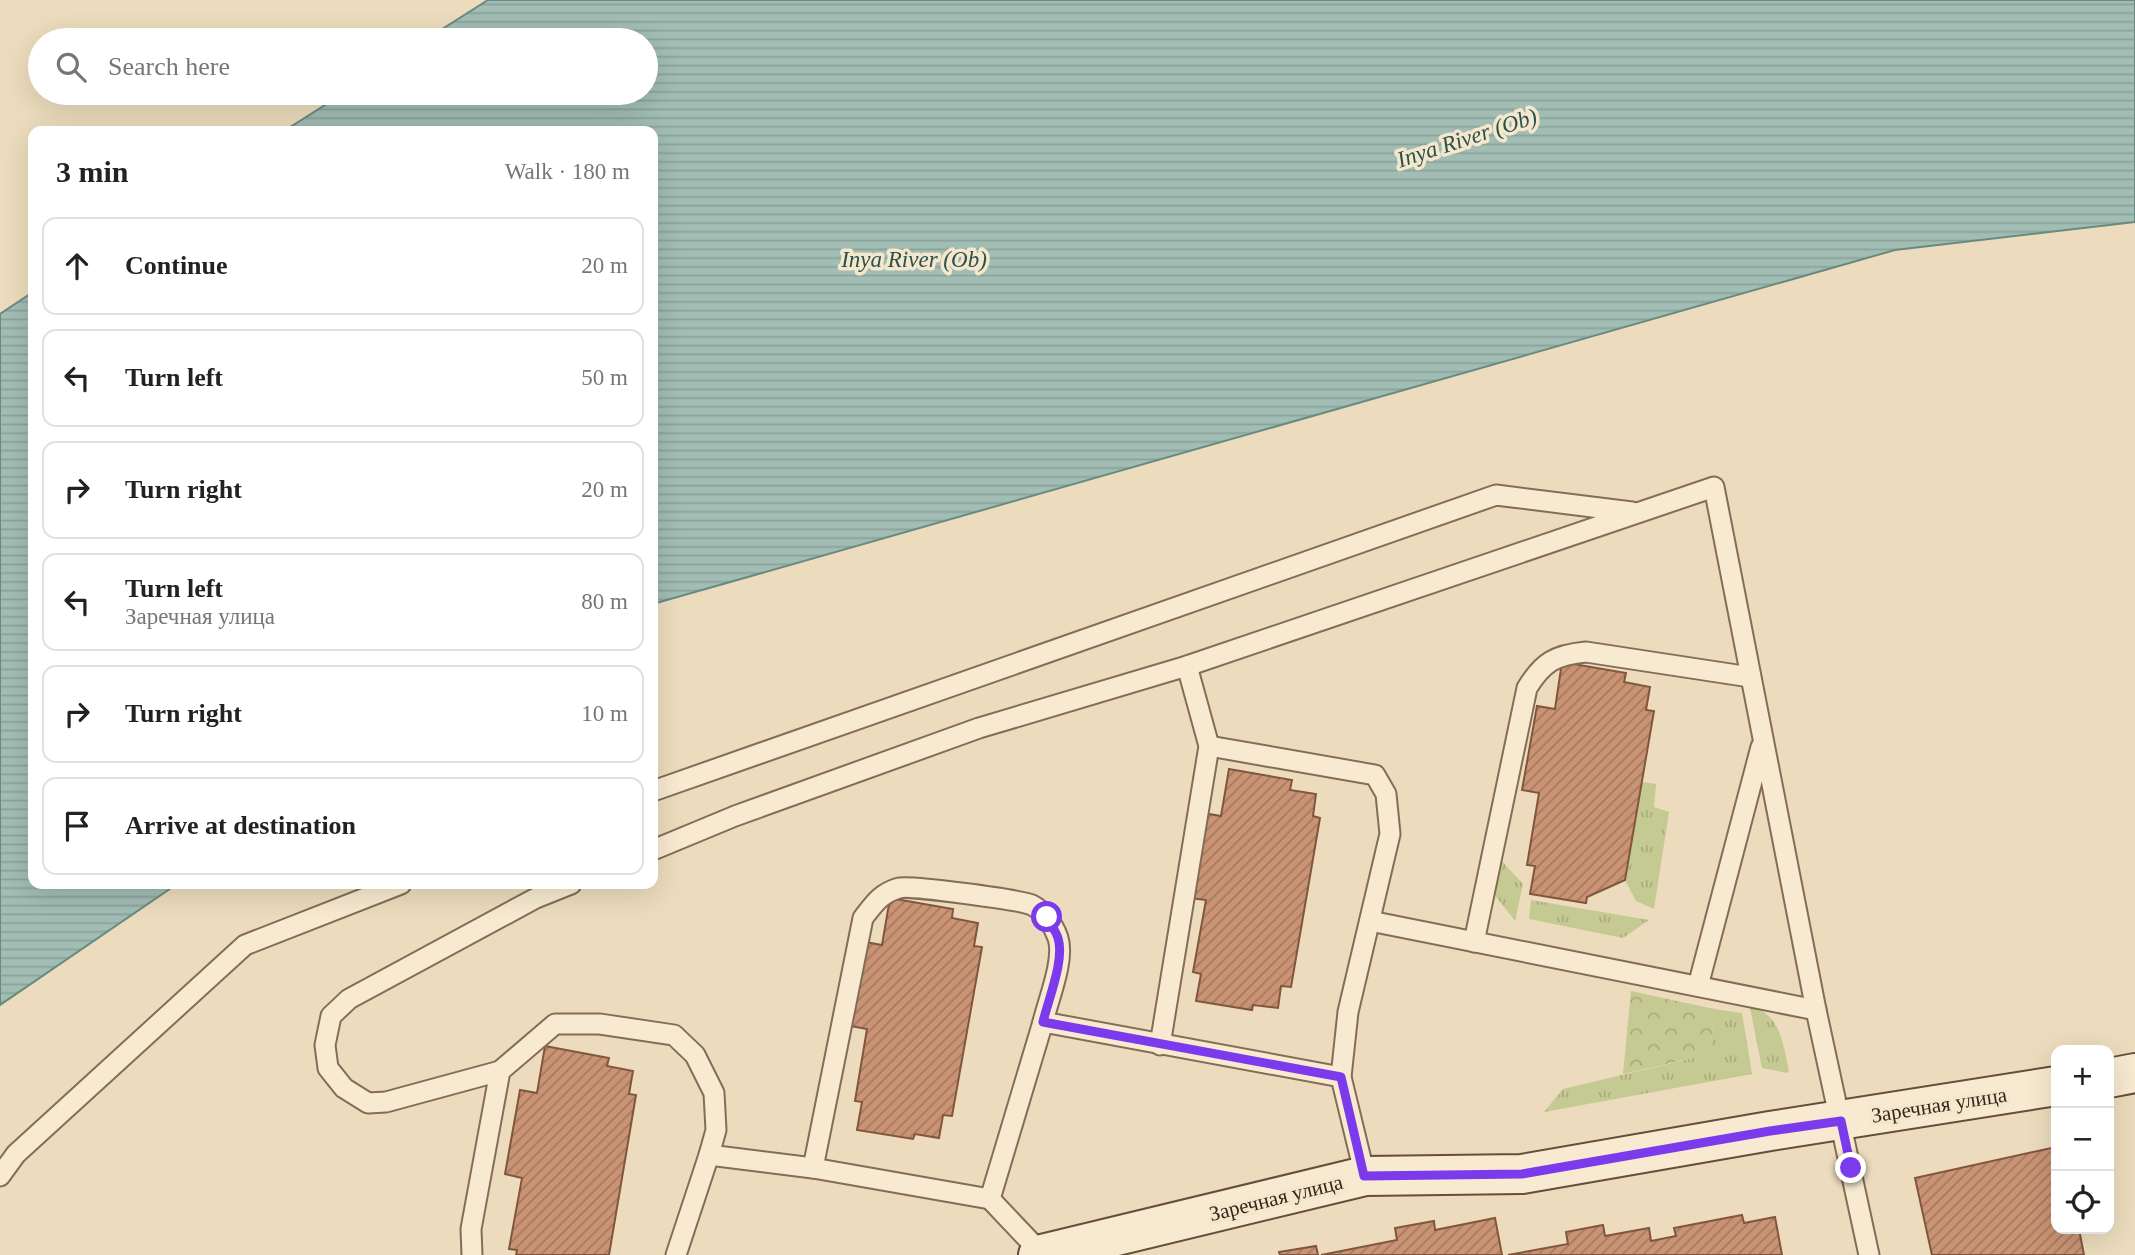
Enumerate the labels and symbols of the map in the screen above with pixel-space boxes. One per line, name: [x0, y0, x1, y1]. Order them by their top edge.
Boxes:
water label: Inya River (Ob): [1393, 104, 1540, 173]
water label: Inya River (Ob): [840, 247, 987, 272]
route start: [1031, 901, 1062, 932]
street label: Заречная улица: [1869, 1082, 2009, 1128]
route end: [1835, 1152, 1866, 1183]
street label: Заречная улица: [1207, 1170, 1346, 1226]

